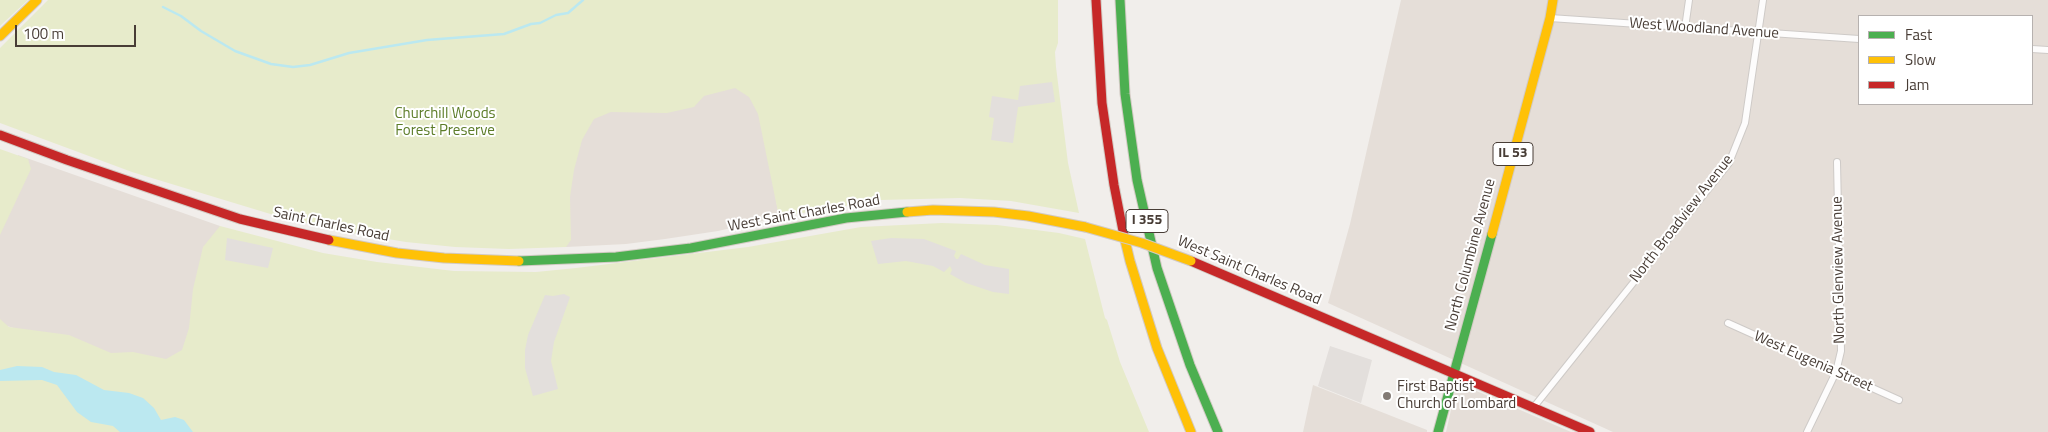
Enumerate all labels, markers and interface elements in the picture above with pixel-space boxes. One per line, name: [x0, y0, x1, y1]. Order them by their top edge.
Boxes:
scale bar: [18, 15, 139, 47]
street label: West Woodland Avenue: [1629, 15, 1779, 43]
legend: [1858, 15, 2033, 105]
text: 100 m: [23, 22, 64, 45]
text: Fast: [1905, 23, 1932, 46]
text: Slow: [1905, 48, 1936, 71]
text: Jam: [1905, 73, 1929, 96]
park label: Churchill Woods Forest Preserve: [394, 105, 496, 140]
road number: IL 53: [1493, 142, 1533, 166]
street label: North Broadview Avenue: [1627, 152, 1737, 286]
street label: North Columbine Avenue: [1442, 177, 1500, 333]
street label: West Saint Charles Road: [726, 192, 882, 236]
street label: North Glenview Avenue: [1829, 196, 1849, 344]
street label: Saint Charles Road: [271, 204, 391, 246]
road number: I 355: [1126, 210, 1168, 232]
street label: West Saint Charles Road: [1174, 233, 1324, 309]
street label: West Eugenia Street: [1751, 328, 1875, 396]
place label: First Baptist Church of Lombard: [1397, 378, 1516, 413]
marker: First Baptist Church of Lombard: [1381, 390, 1393, 402]

